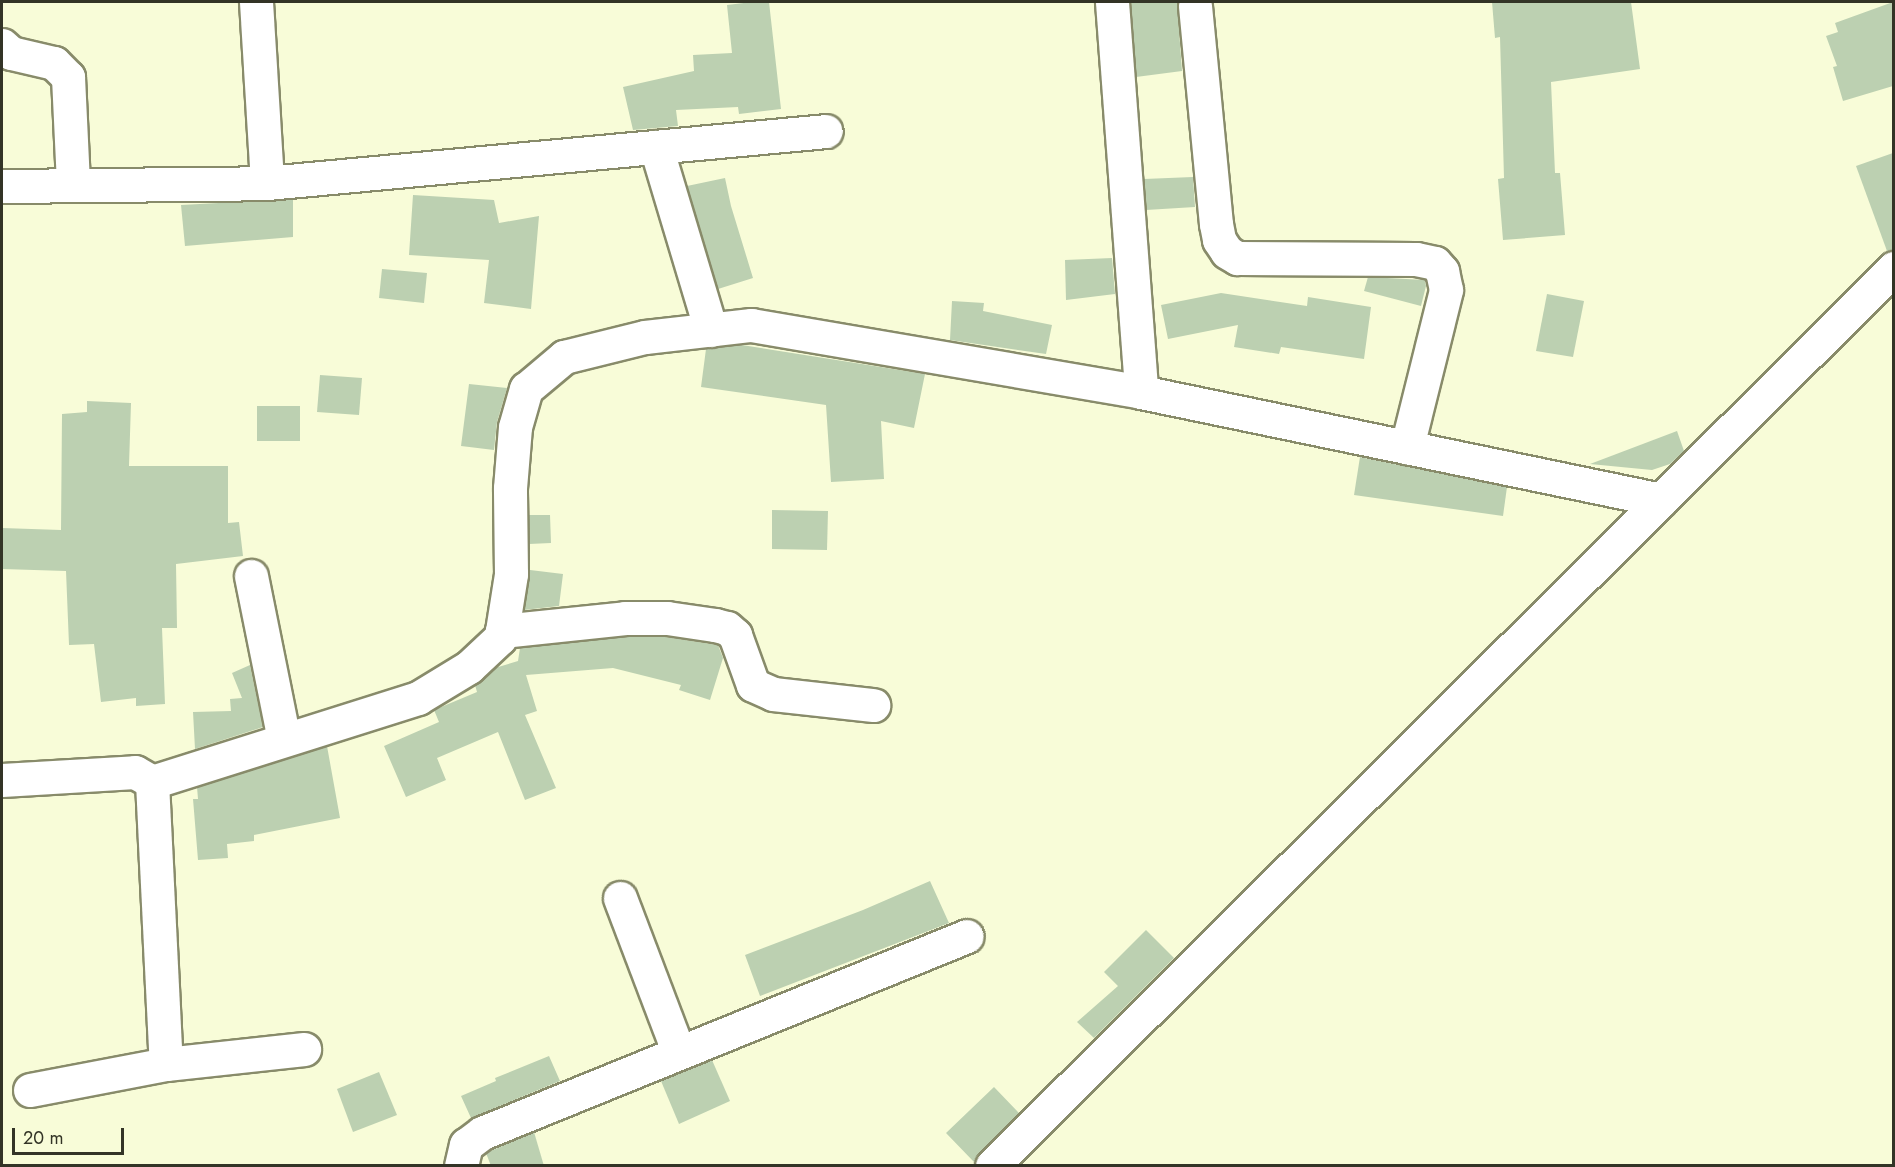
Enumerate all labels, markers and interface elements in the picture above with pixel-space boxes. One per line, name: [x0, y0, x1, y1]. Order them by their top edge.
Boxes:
scale bar: [15, 1116, 128, 1154]
text: 20 m: [23, 1125, 63, 1151]

